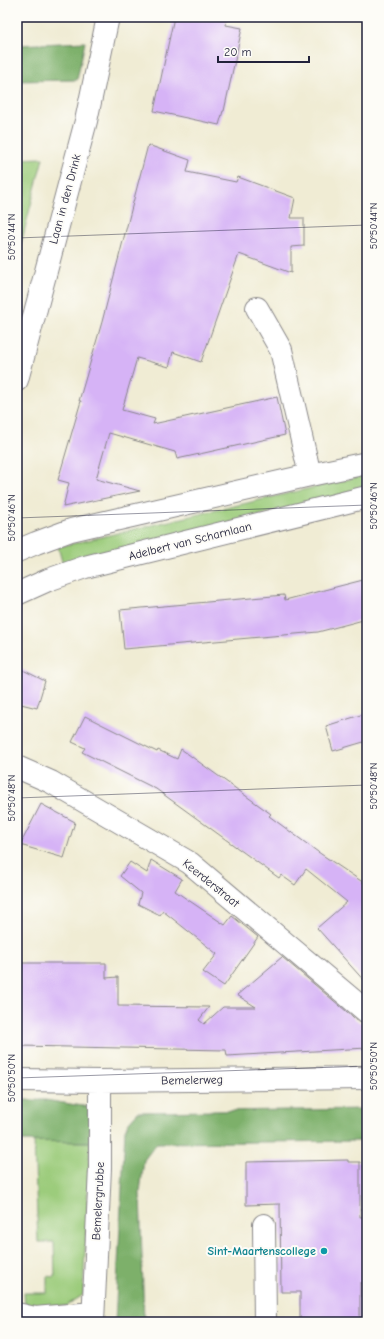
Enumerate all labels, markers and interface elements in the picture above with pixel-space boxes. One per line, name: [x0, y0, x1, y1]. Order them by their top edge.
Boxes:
scale bar: [218, 38, 309, 64]
text: 20 m: [224, 45, 252, 59]
street label: Laan in den Drink: [46, 152, 84, 246]
text: 50°50'44"N: [368, 203, 380, 249]
text: 50°50'44"N: [6, 214, 18, 260]
text: 50°50'46"N: [368, 482, 380, 530]
text: 50°50'46"N: [6, 494, 18, 542]
street label: Adelbert van Scharnlaan: [127, 519, 253, 563]
text: 50°50'48"N: [368, 763, 380, 809]
text: 50°50'48"N: [6, 775, 18, 821]
street label: Keerderstraat: [180, 856, 243, 911]
text: 50°50'50"N: [368, 1042, 380, 1090]
text: 50°50'50"N: [6, 1054, 18, 1102]
street label: Bemelerweg: [161, 1072, 223, 1088]
street label: Bemelergrubbe: [89, 1161, 107, 1241]
place label: Sint-Maartenscollege: [207, 1244, 316, 1258]
marker: Sint-Maartenscollege: [319, 1246, 329, 1256]

